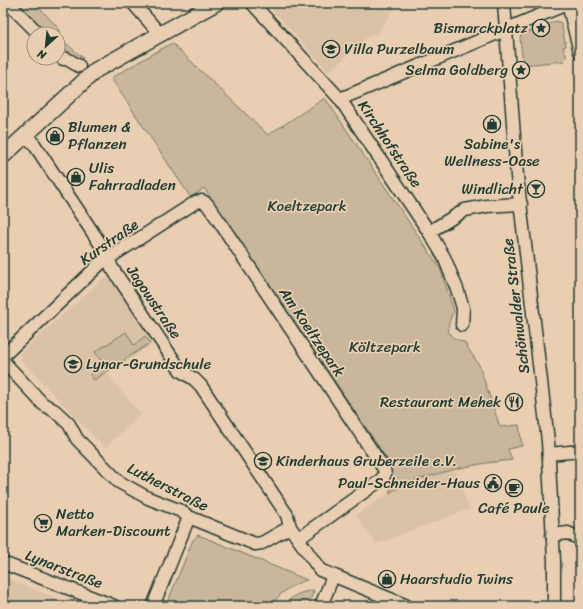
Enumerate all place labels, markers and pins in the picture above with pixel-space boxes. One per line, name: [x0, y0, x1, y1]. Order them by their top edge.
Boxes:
place label: Bismarckplatz: [433, 15, 529, 41]
place icon: Bismarckplatz: [531, 18, 551, 38]
place label: Villa Purzelbaum: [344, 36, 455, 62]
school or university icon: Villa Purzelbaum: [321, 39, 341, 59]
place label: Selma Goldberg: [405, 57, 508, 83]
place icon: Selma Goldberg: [511, 60, 531, 80]
place label: Blumen & Pflanzen: [68, 114, 131, 157]
shop icon: Sabine's Wellness-Oase: [482, 114, 502, 134]
shop icon: Blumen & Pflanzen: [45, 126, 65, 146]
place label: Sabine's Wellness-Oase: [444, 131, 540, 174]
place label: Ulis Fahrradladen: [89, 155, 176, 198]
shop icon: Ulis Fahrradladen: [66, 167, 86, 187]
place label: Windlicht: [461, 176, 524, 202]
bar icon: Windlicht: [526, 179, 546, 199]
place label: Lynar-Grundschule: [86, 351, 212, 377]
school or university icon: Lynar-Grundschule: [63, 354, 83, 374]
place label: Restaurant Mehek: [380, 389, 502, 415]
restaurant icon: Restaurant Mehek: [504, 392, 524, 412]
place label: Kinderhaus Gruberzeile e.V.: [276, 448, 457, 474]
school or university icon: Kinderhaus Gruberzeile e.V.: [253, 451, 273, 471]
place label: Paul-Schneider-Haus: [338, 470, 480, 496]
public building icon: Paul-Schneider-Haus: [483, 473, 503, 493]
cafe icon: Café Paule: [504, 478, 524, 498]
place label: Café Paule: [478, 495, 550, 521]
place label: Netto Marken-Discount: [56, 501, 171, 544]
supermarket icon: Netto Marken-Discount: [33, 513, 53, 533]
place label: Haarstudio Twins: [400, 566, 513, 592]
shop icon: Haarstudio Twins: [377, 569, 397, 589]

